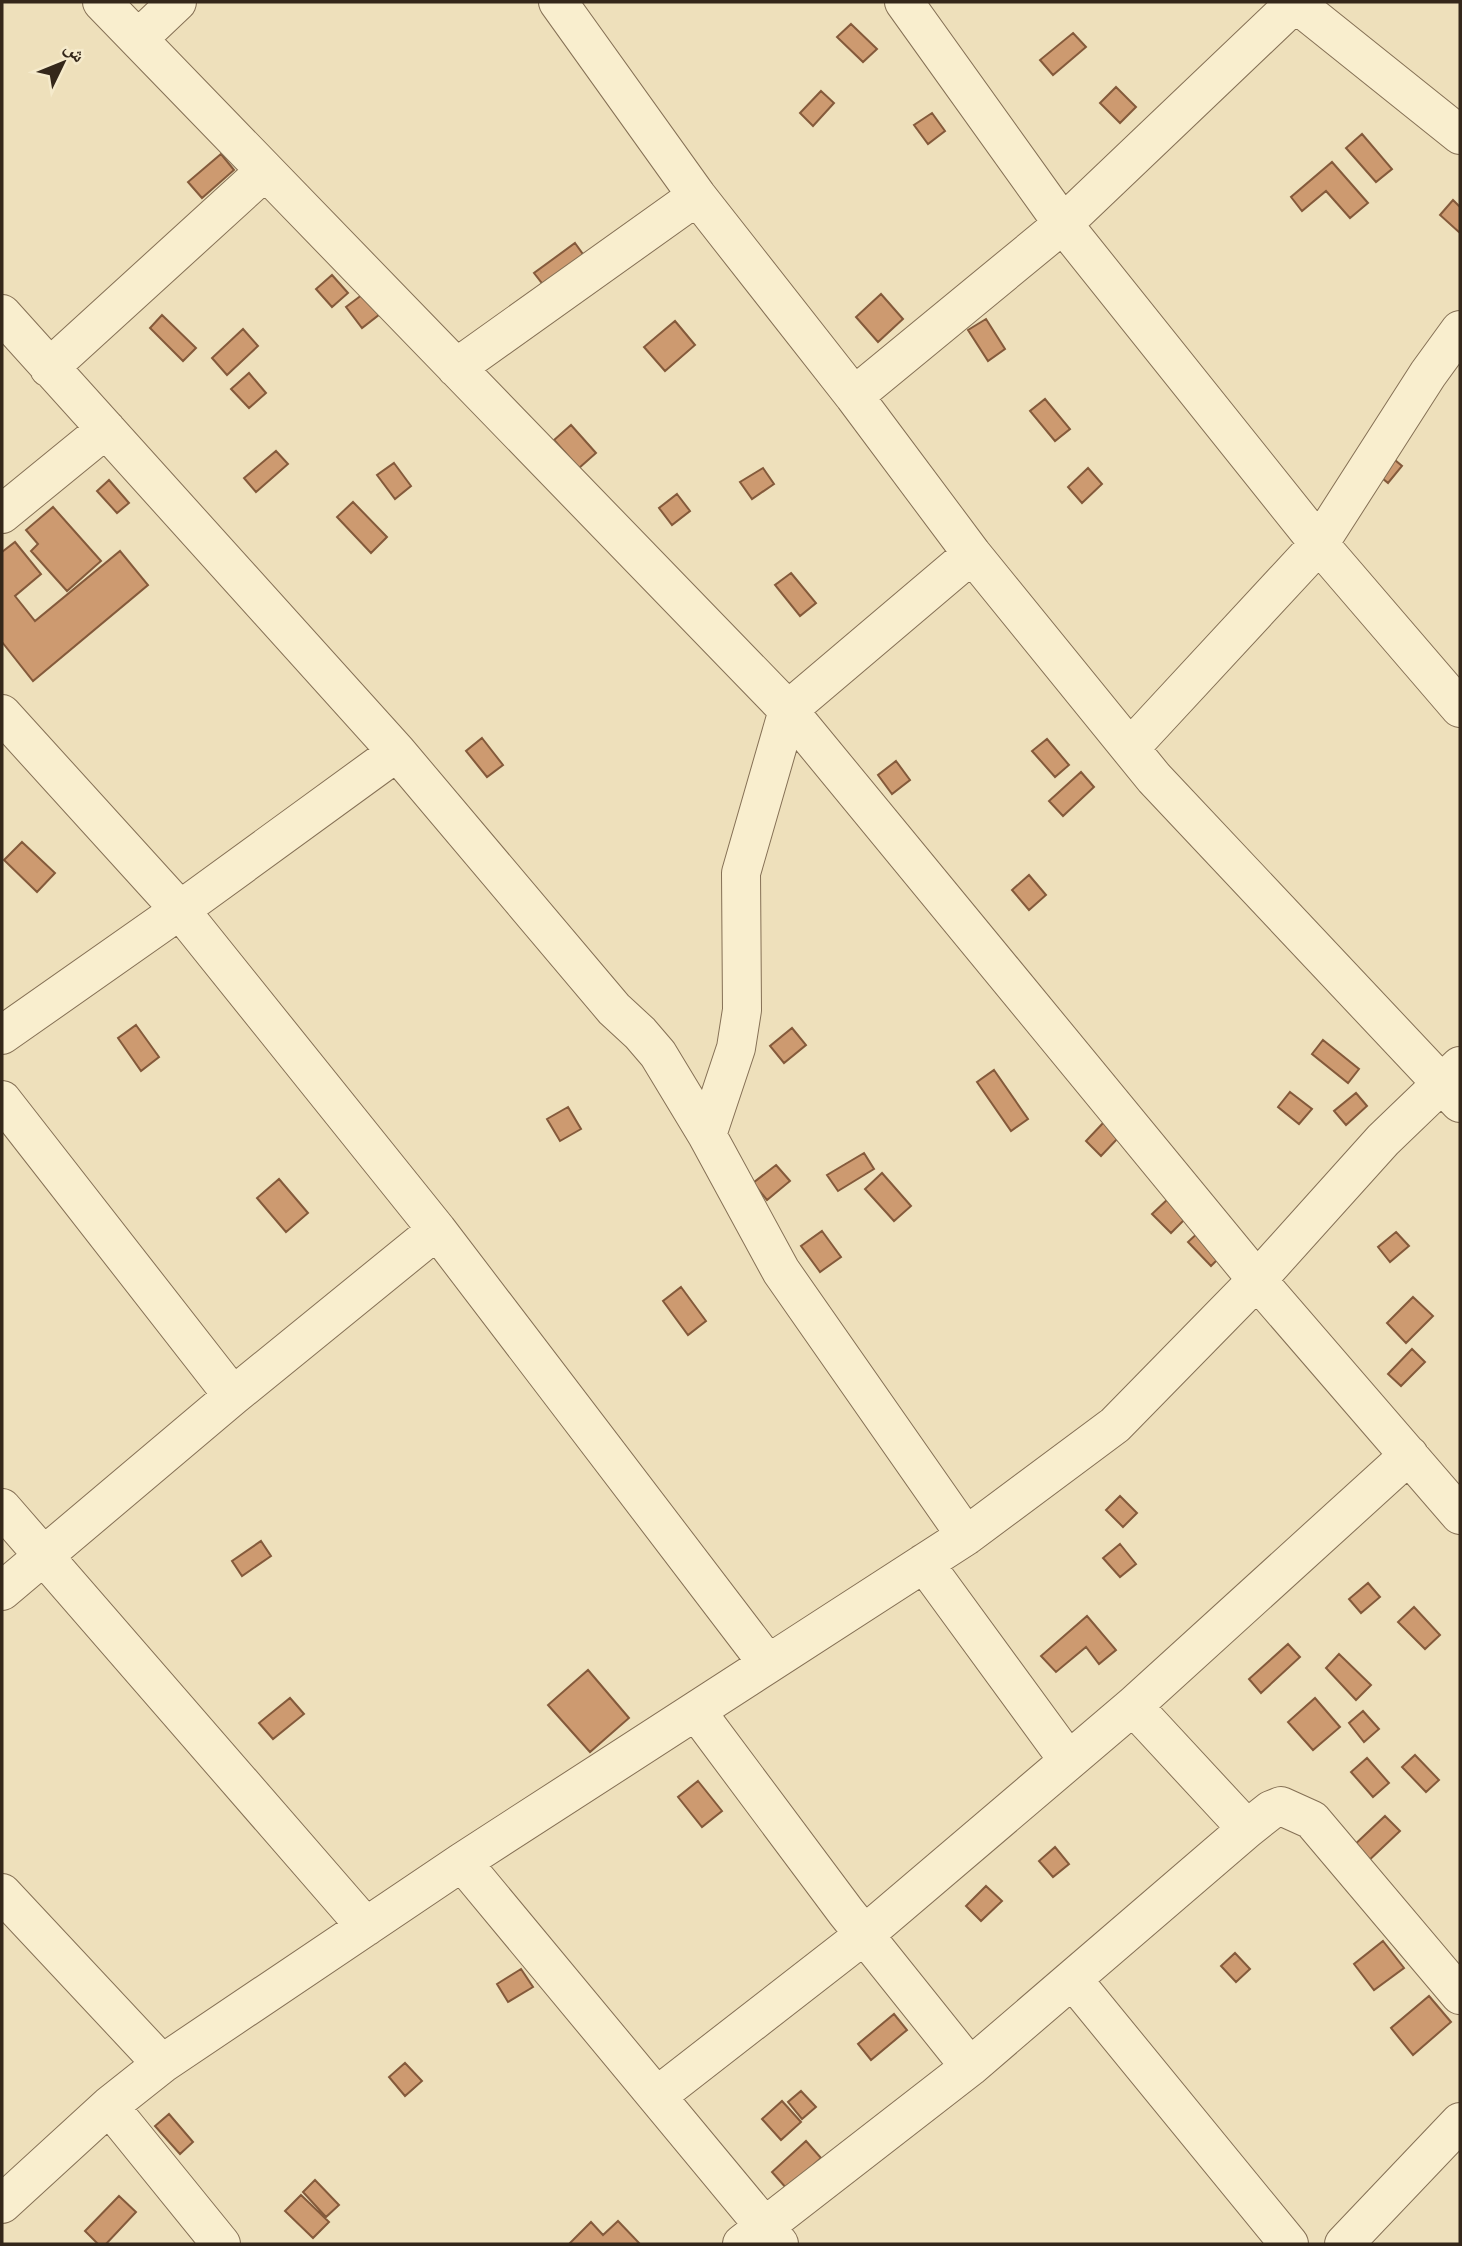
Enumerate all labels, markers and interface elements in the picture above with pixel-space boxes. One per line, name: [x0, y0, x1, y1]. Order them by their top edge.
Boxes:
north arrow: [28, 28, 98, 98]
text: ش: [60, 34, 93, 67]

